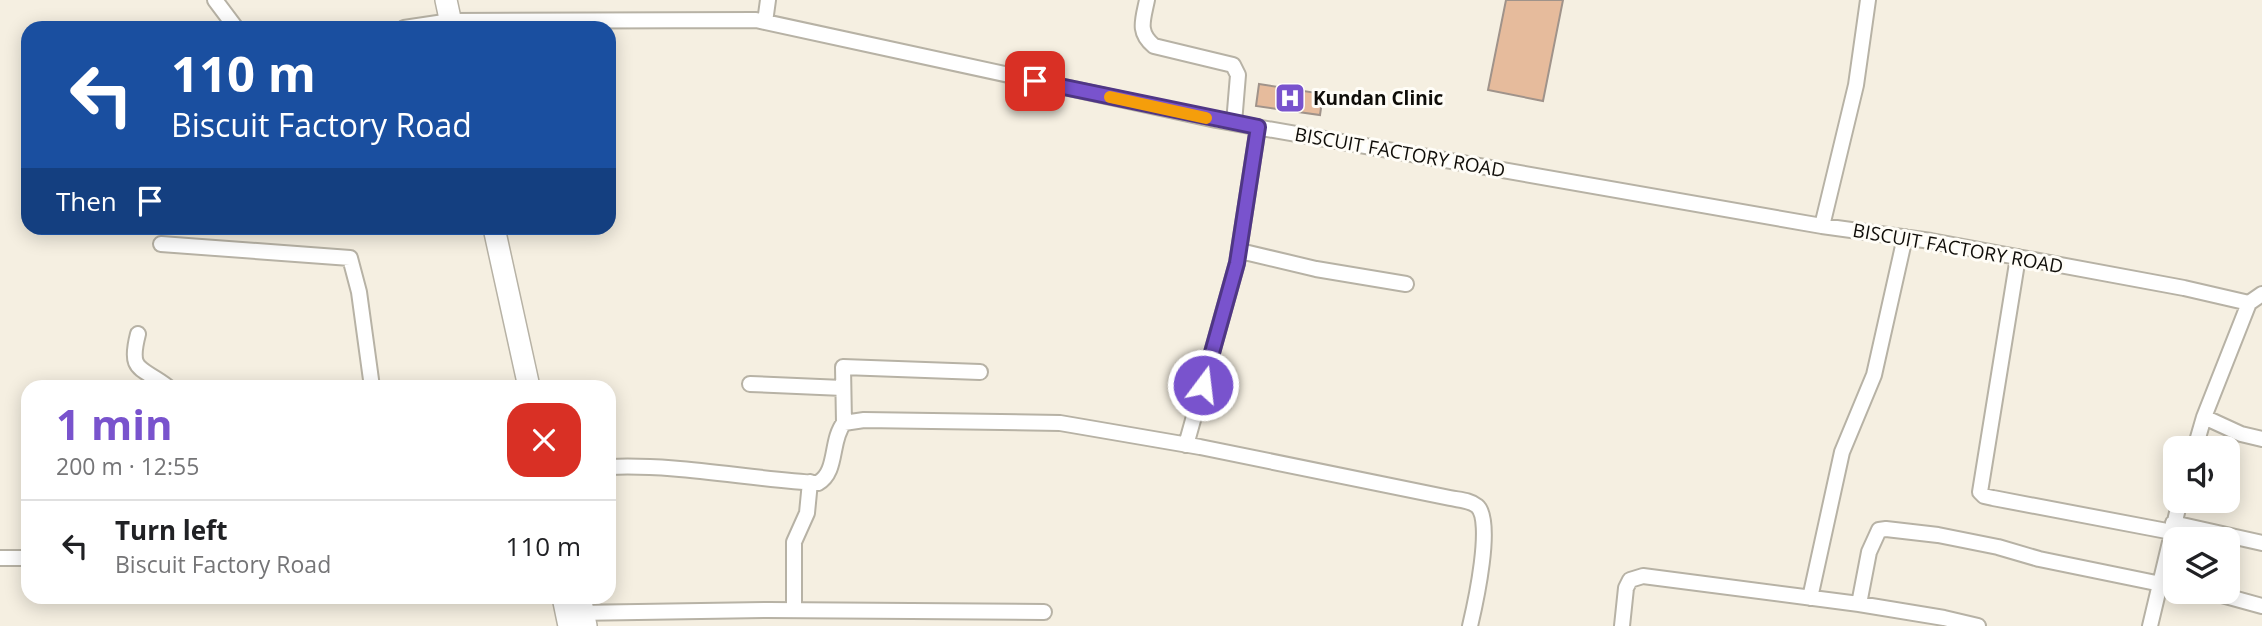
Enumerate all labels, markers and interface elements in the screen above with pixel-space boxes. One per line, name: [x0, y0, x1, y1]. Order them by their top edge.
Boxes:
text: 110 m: [171, 40, 316, 106]
icon: left: [56, 49, 147, 140]
pin: [1005, 51, 1065, 111]
icon: arrive: [1016, 62, 1054, 100]
hospital icon: Kundan Clinic: [1273, 81, 1307, 115]
place label: Kundan Clinic: [1313, 85, 1444, 111]
text: Biscuit Factory Road: [171, 103, 472, 146]
street label: BISCUIT FACTORY ROAD: [1293, 121, 1507, 183]
icon: arrive: [131, 182, 169, 220]
text: Then: [56, 183, 117, 219]
street label: BISCUIT FACTORY ROAD: [1851, 217, 2065, 279]
position arrow: [1166, 348, 1240, 422]
text: 1 min: [56, 395, 173, 452]
button: close: [507, 403, 581, 477]
map controls: [2163, 436, 2240, 604]
button: sound: [2163, 436, 2240, 513]
text: 200 m · 12:55: [56, 450, 199, 482]
text: Turn left: [115, 512, 227, 548]
icon: left: [56, 527, 94, 565]
button: layers: [2163, 527, 2240, 604]
text: 110 m: [506, 528, 581, 564]
text: Biscuit Factory Road: [115, 548, 331, 580]

